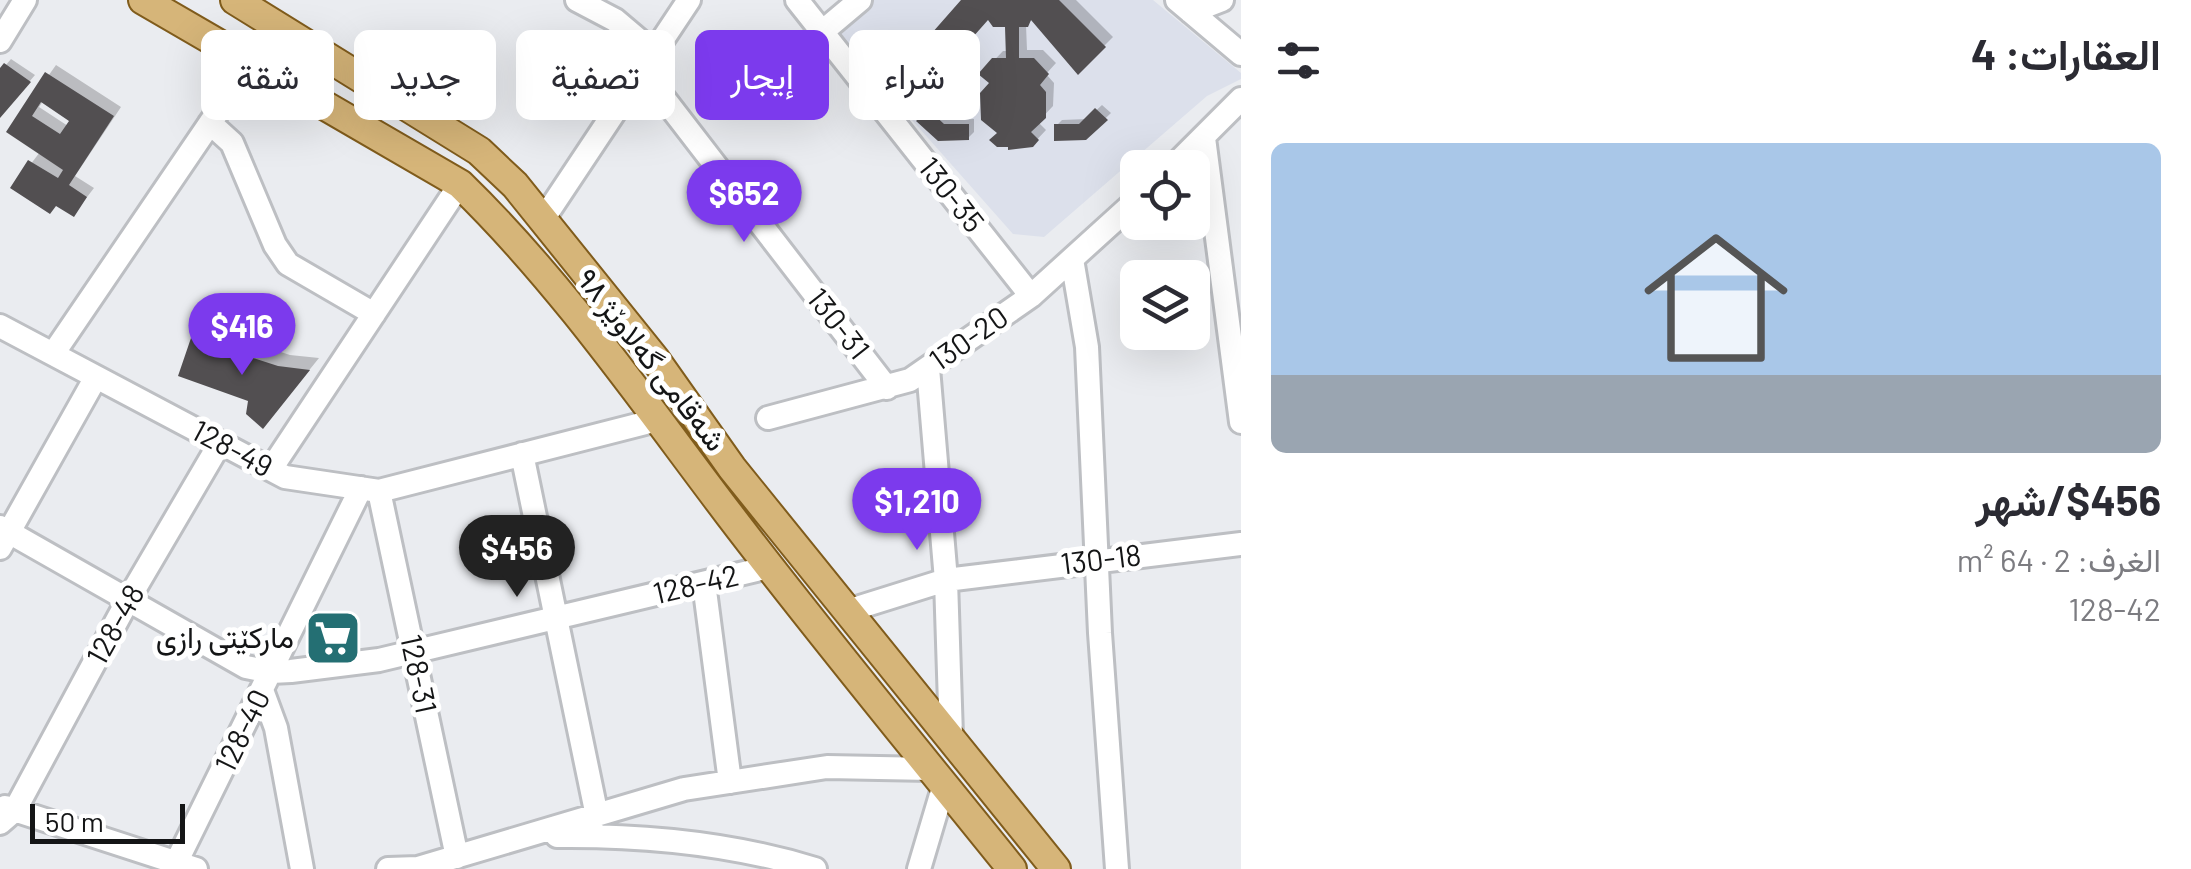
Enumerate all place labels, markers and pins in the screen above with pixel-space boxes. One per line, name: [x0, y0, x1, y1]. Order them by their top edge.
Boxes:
pin: $652: [685, 160, 803, 245]
pin: $416: [183, 293, 301, 378]
pin: $1,210: [836, 468, 998, 553]
pin: $456: [458, 515, 576, 600]
supermarket icon: مارکێتی رازی: [303, 608, 363, 668]
place label: مارکێتی رازی: [156, 618, 294, 656]

